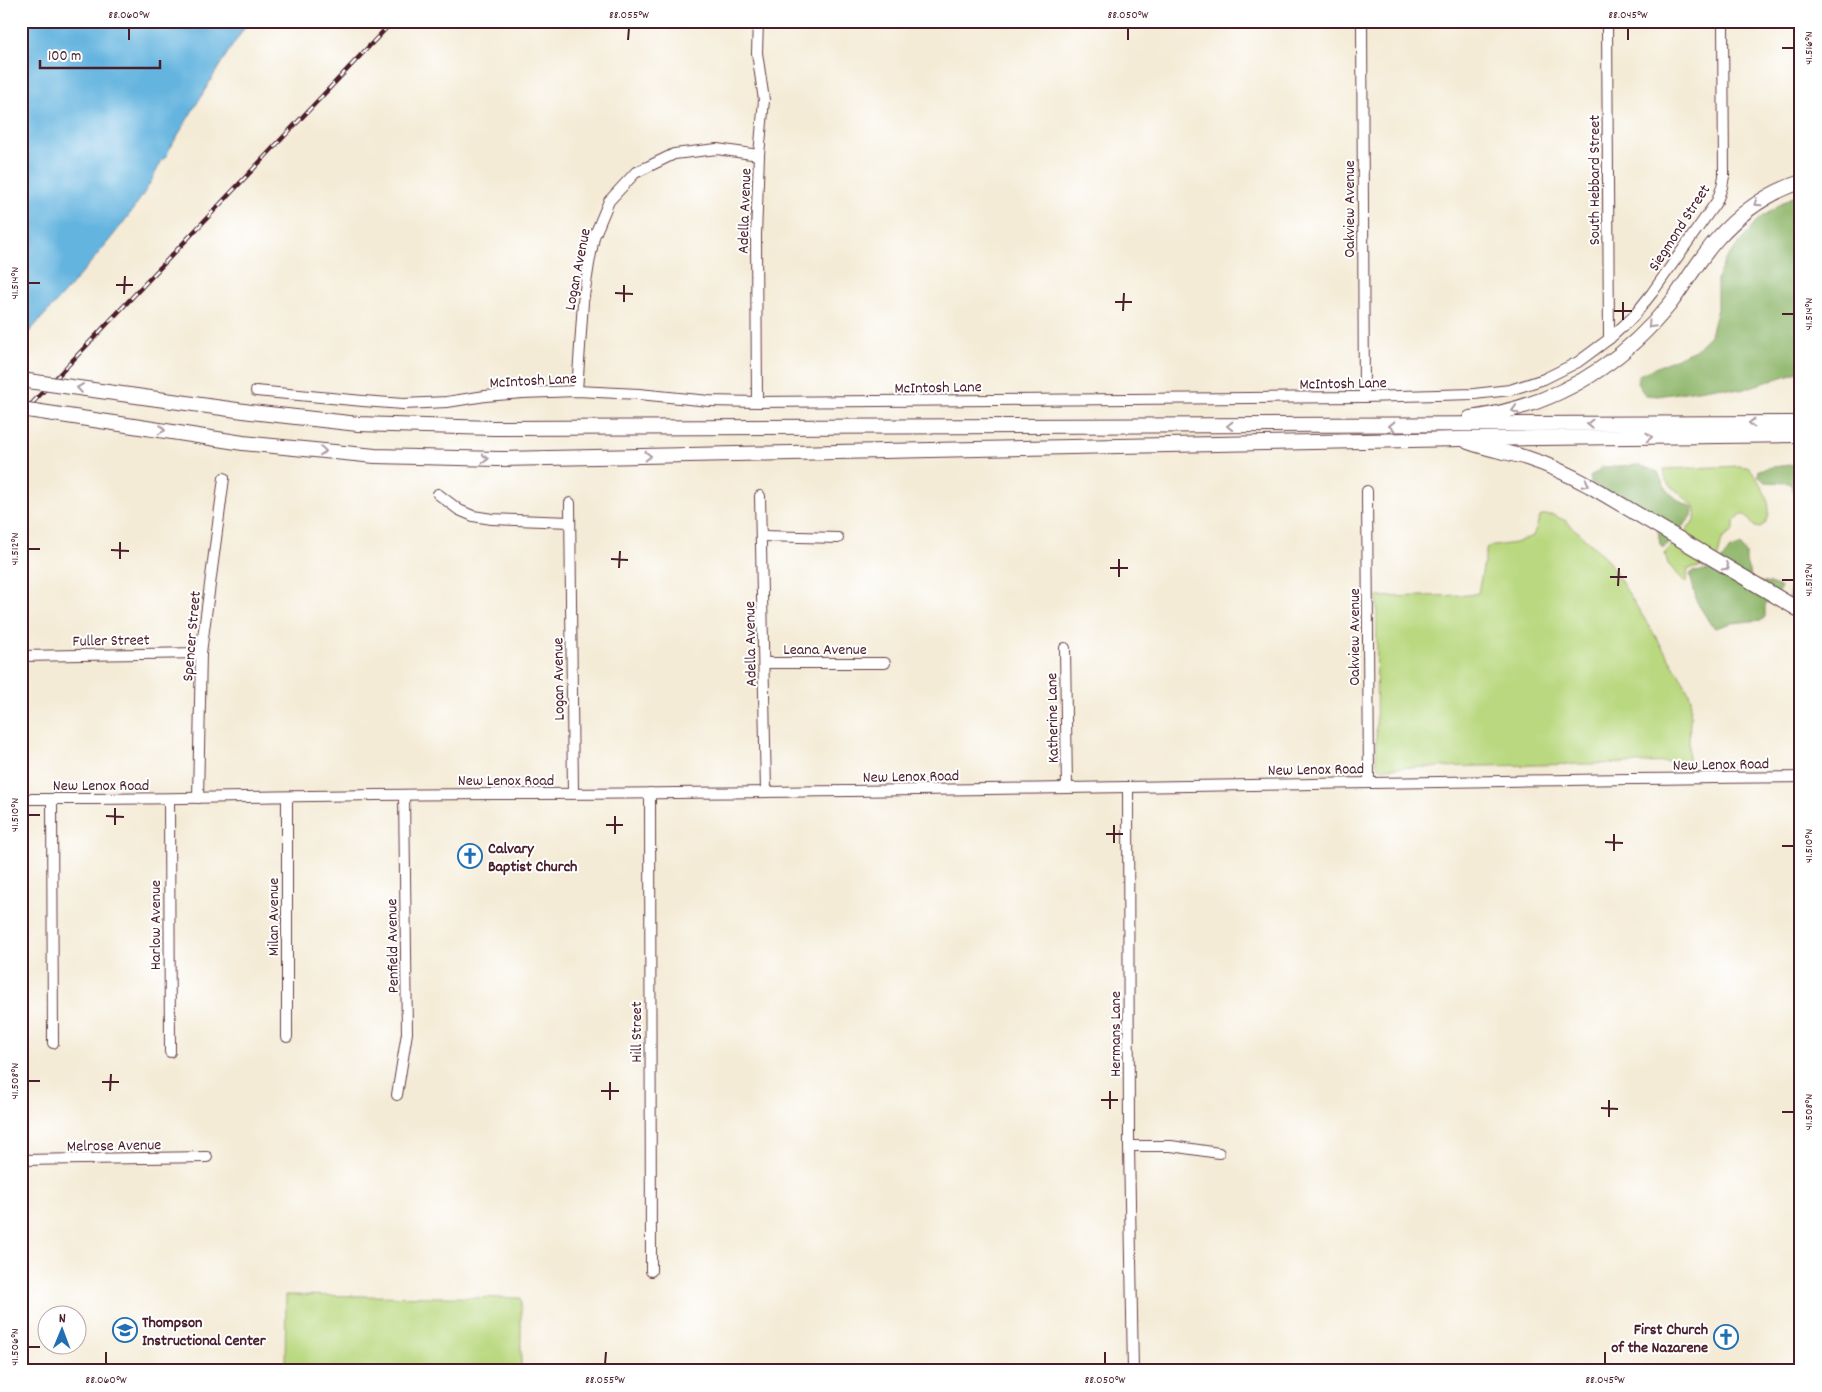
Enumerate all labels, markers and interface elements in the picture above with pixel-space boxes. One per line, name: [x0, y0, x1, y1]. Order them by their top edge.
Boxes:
text: 88.060°W: [108, 7, 150, 24]
text: 88.055°W: [609, 7, 649, 24]
text: 88.050°W: [1108, 7, 1149, 24]
text: 88.045°W: [1608, 7, 1648, 24]
text: 41.516°N: [1801, 31, 1818, 65]
scale bar: [40, 38, 160, 70]
text: 100 m: [48, 46, 81, 68]
street label: South Hebbard Street: [1584, 115, 1607, 245]
street label: Oakview Avenue: [1339, 160, 1362, 258]
street label: Adella Avenue: [733, 168, 758, 254]
street label: Siegmond Street: [1643, 180, 1717, 276]
one-way arrow: [1753, 197, 1763, 206]
street label: Logan Avenue: [559, 227, 598, 312]
text: 41.514°N: [7, 267, 24, 299]
text: 41.514°N: [1801, 298, 1818, 330]
one-way arrow: [1648, 319, 1657, 328]
street label: McIntosh Lane: [489, 368, 577, 395]
street label: McIntosh Lane: [1299, 372, 1387, 397]
street label: McIntosh Lane: [894, 376, 982, 401]
one-way arrow: [76, 384, 85, 394]
one-way arrow: [1511, 404, 1519, 414]
one-way arrow: [1748, 418, 1756, 428]
one-way arrow: [1585, 419, 1593, 429]
one-way arrow: [1388, 420, 1396, 431]
one-way arrow: [1225, 421, 1233, 431]
one-way arrow: [157, 425, 166, 435]
one-way arrow: [1645, 432, 1653, 442]
one-way arrow: [319, 445, 327, 456]
one-way arrow: [644, 451, 652, 461]
one-way arrow: [482, 454, 489, 464]
one-way arrow: [1581, 478, 1590, 488]
text: 41.512°N: [7, 533, 24, 565]
one-way arrow: [1720, 560, 1729, 570]
text: 41.512°N: [1801, 564, 1818, 596]
street label: Oakview Avenue: [1344, 588, 1367, 686]
street label: Spencer Street: [177, 590, 208, 682]
street label: Adella Avenue: [739, 601, 764, 687]
street label: Fuller Street: [72, 629, 150, 654]
street label: Logan Avenue: [547, 637, 572, 721]
street label: Leana Avenue: [783, 639, 867, 662]
street label: Katherine Lane: [1041, 672, 1066, 763]
street label: New Lenox Road: [1673, 753, 1770, 778]
street label: New Lenox Road: [1268, 758, 1365, 783]
street label: New Lenox Road: [863, 765, 960, 790]
street label: New Lenox Road: [458, 770, 554, 793]
street label: New Lenox Road: [53, 775, 149, 798]
text: 41.510°N: [7, 798, 24, 832]
text: 41.510°N: [1801, 829, 1818, 863]
place label: Calvary Baptist Church: [488, 838, 577, 879]
church icon: Calvary Baptist Church: [457, 843, 483, 869]
street label: Milan Avenue: [263, 878, 286, 956]
street label: Harlow Avenue: [145, 880, 168, 970]
street label: Penfield Avenue: [381, 898, 406, 994]
street label: Hermans Lane: [1105, 991, 1128, 1077]
street label: Hill Street: [626, 1001, 649, 1063]
text: 41.508°N: [7, 1063, 24, 1099]
text: 41.508°N: [1801, 1094, 1818, 1130]
street label: Melrose Avenue: [67, 1134, 161, 1159]
north arrow: [38, 1304, 88, 1354]
text: N: [59, 1309, 66, 1329]
place label: Thompson Instructional Center: [142, 1312, 267, 1353]
school or university icon: Thompson Instructional Center: [112, 1317, 138, 1343]
place label: First Church of the Nazarene: [1611, 1319, 1708, 1360]
church icon: First Church of the Nazarene: [1713, 1324, 1739, 1350]
text: 41.506°N: [7, 1328, 24, 1366]
text: 88.060°W: [85, 1372, 127, 1389]
text: 88.055°W: [585, 1372, 625, 1389]
text: 88.050°W: [1085, 1372, 1126, 1389]
text: 88.045°W: [1585, 1372, 1625, 1389]

